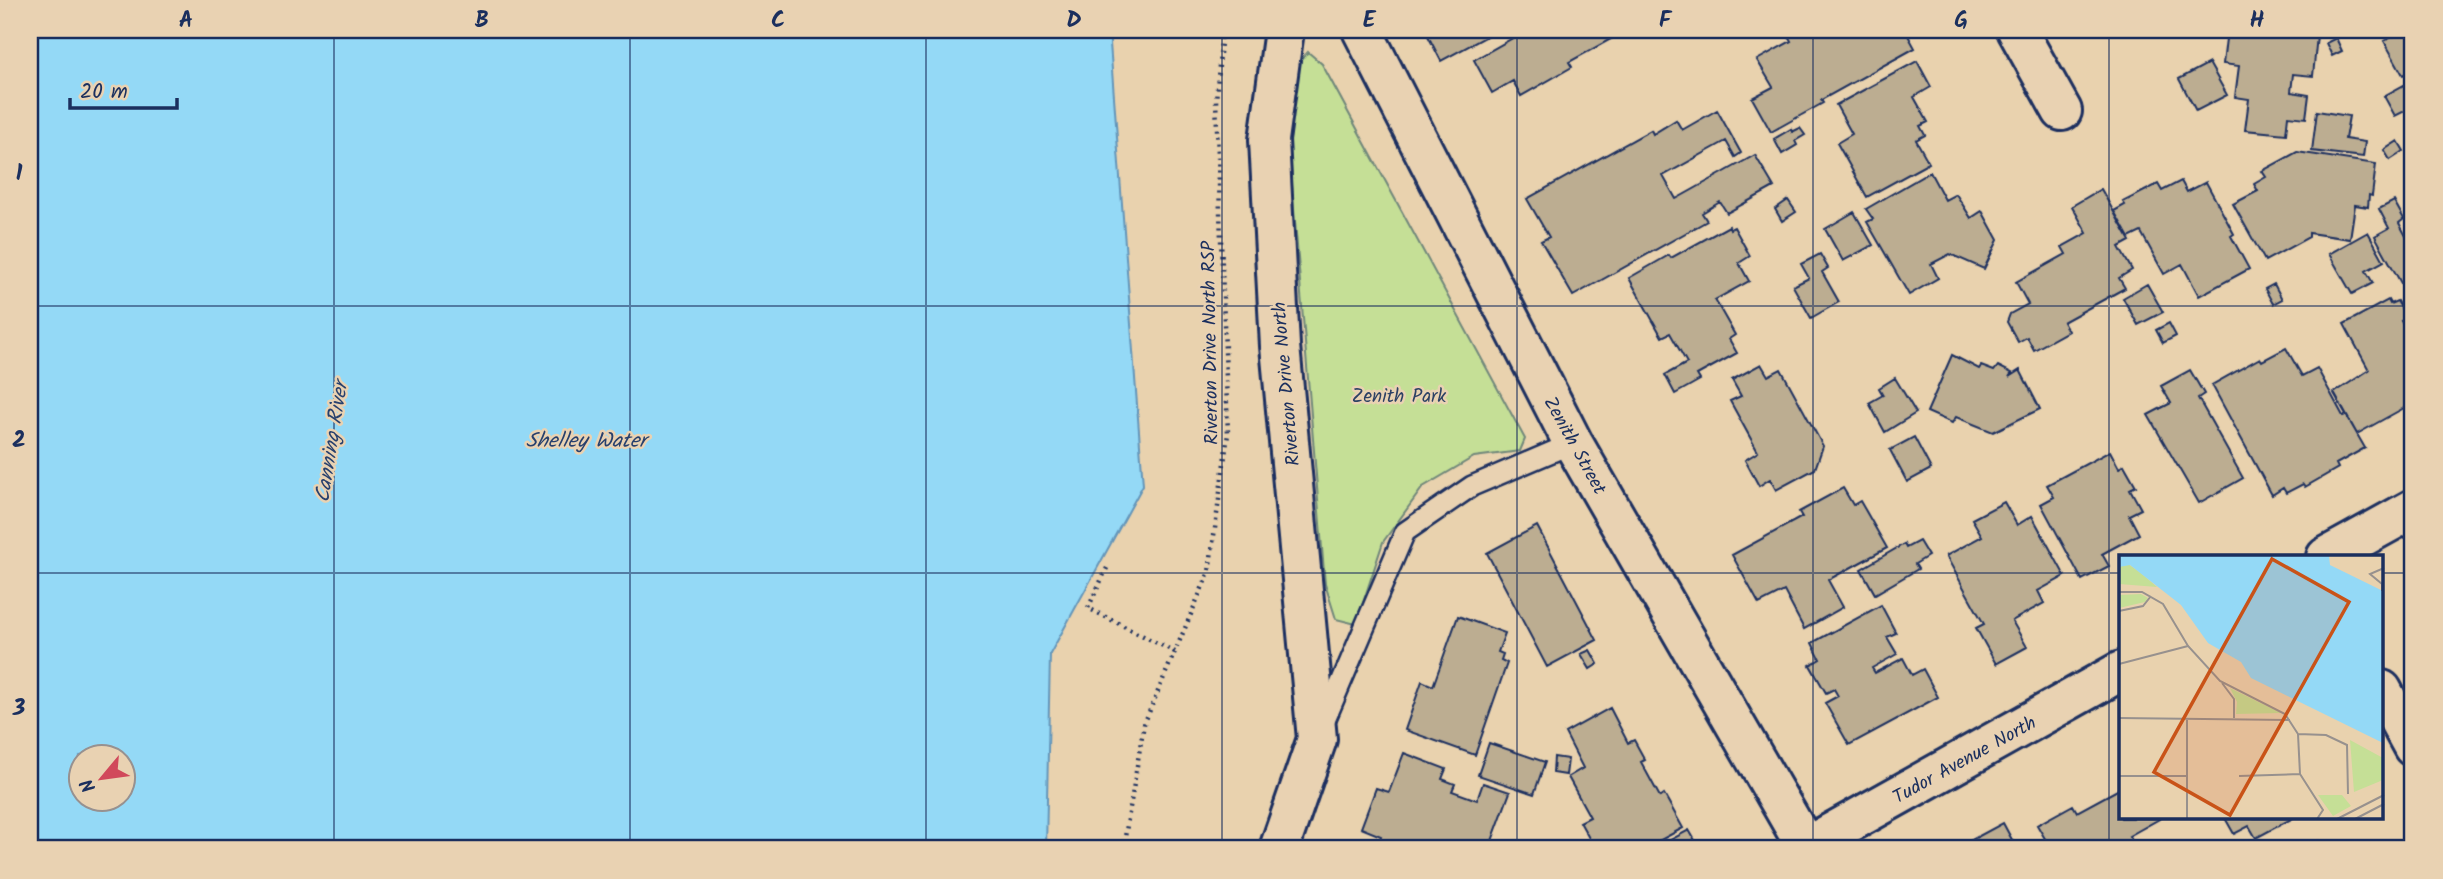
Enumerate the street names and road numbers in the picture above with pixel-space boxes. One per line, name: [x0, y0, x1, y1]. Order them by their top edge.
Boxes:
street label: Riverton Drive North RSP: [1194, 240, 1228, 445]
street label: Riverton Drive North: [1265, 300, 1309, 467]
street label: Zenith Street: [1535, 391, 1614, 501]
street label: Tudor Avenue North: [1888, 709, 2042, 813]

